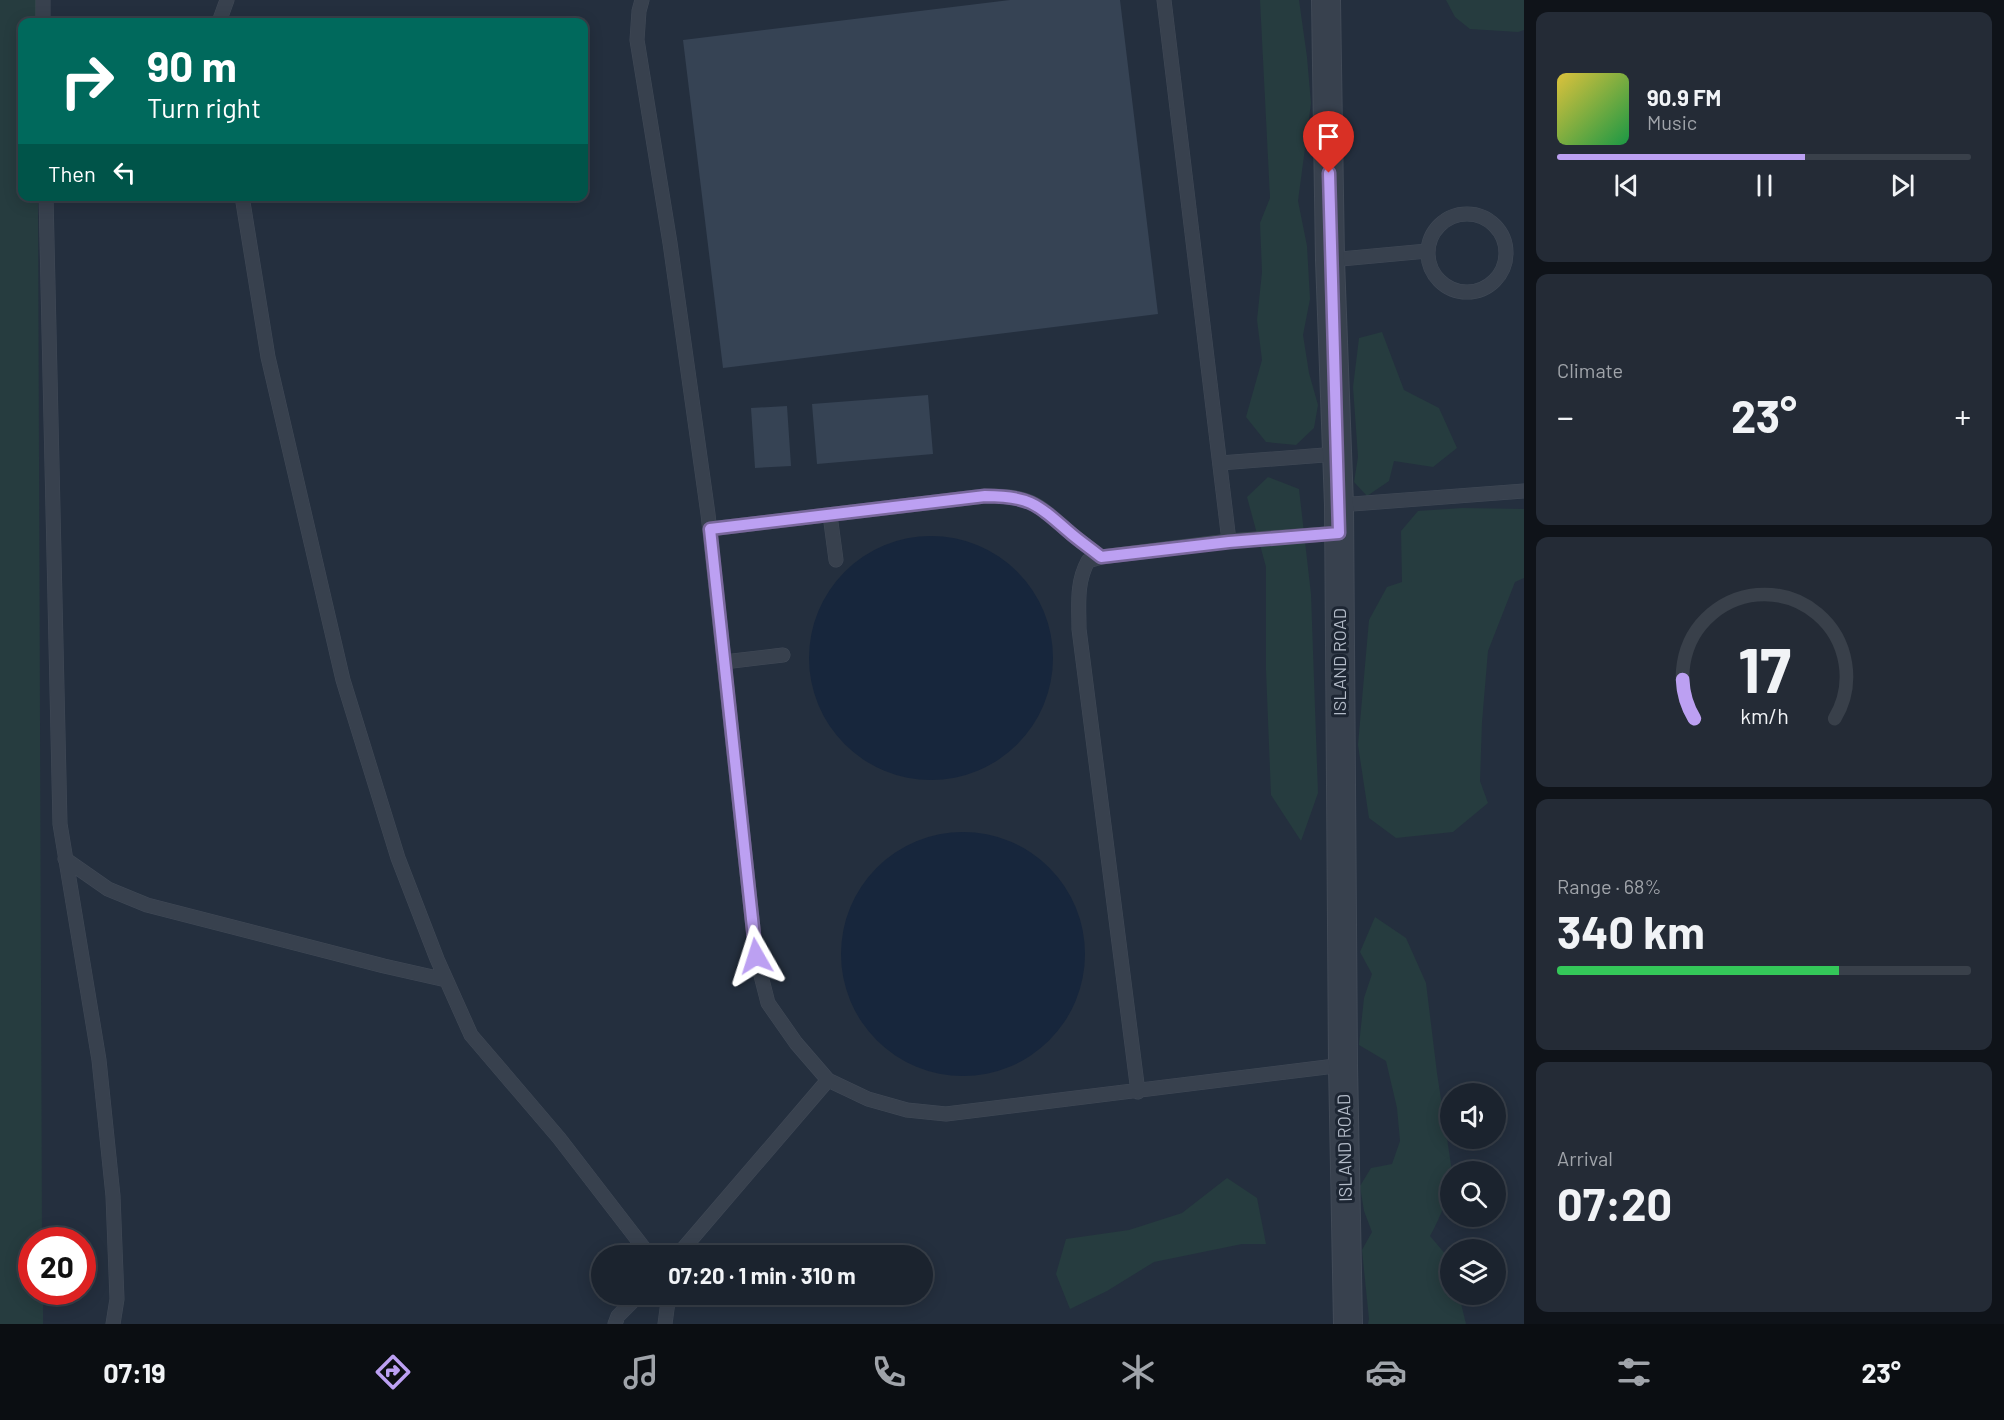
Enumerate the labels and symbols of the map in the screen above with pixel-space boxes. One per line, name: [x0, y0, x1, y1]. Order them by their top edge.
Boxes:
pin: [1303, 111, 1354, 173]
street label: ISLAND ROAD: [1328, 608, 1350, 716]
position arrow: [724, 924, 788, 988]
street label: ISLAND ROAD: [1332, 1094, 1356, 1202]
speed limit sign: 20: [18, 1227, 96, 1305]

